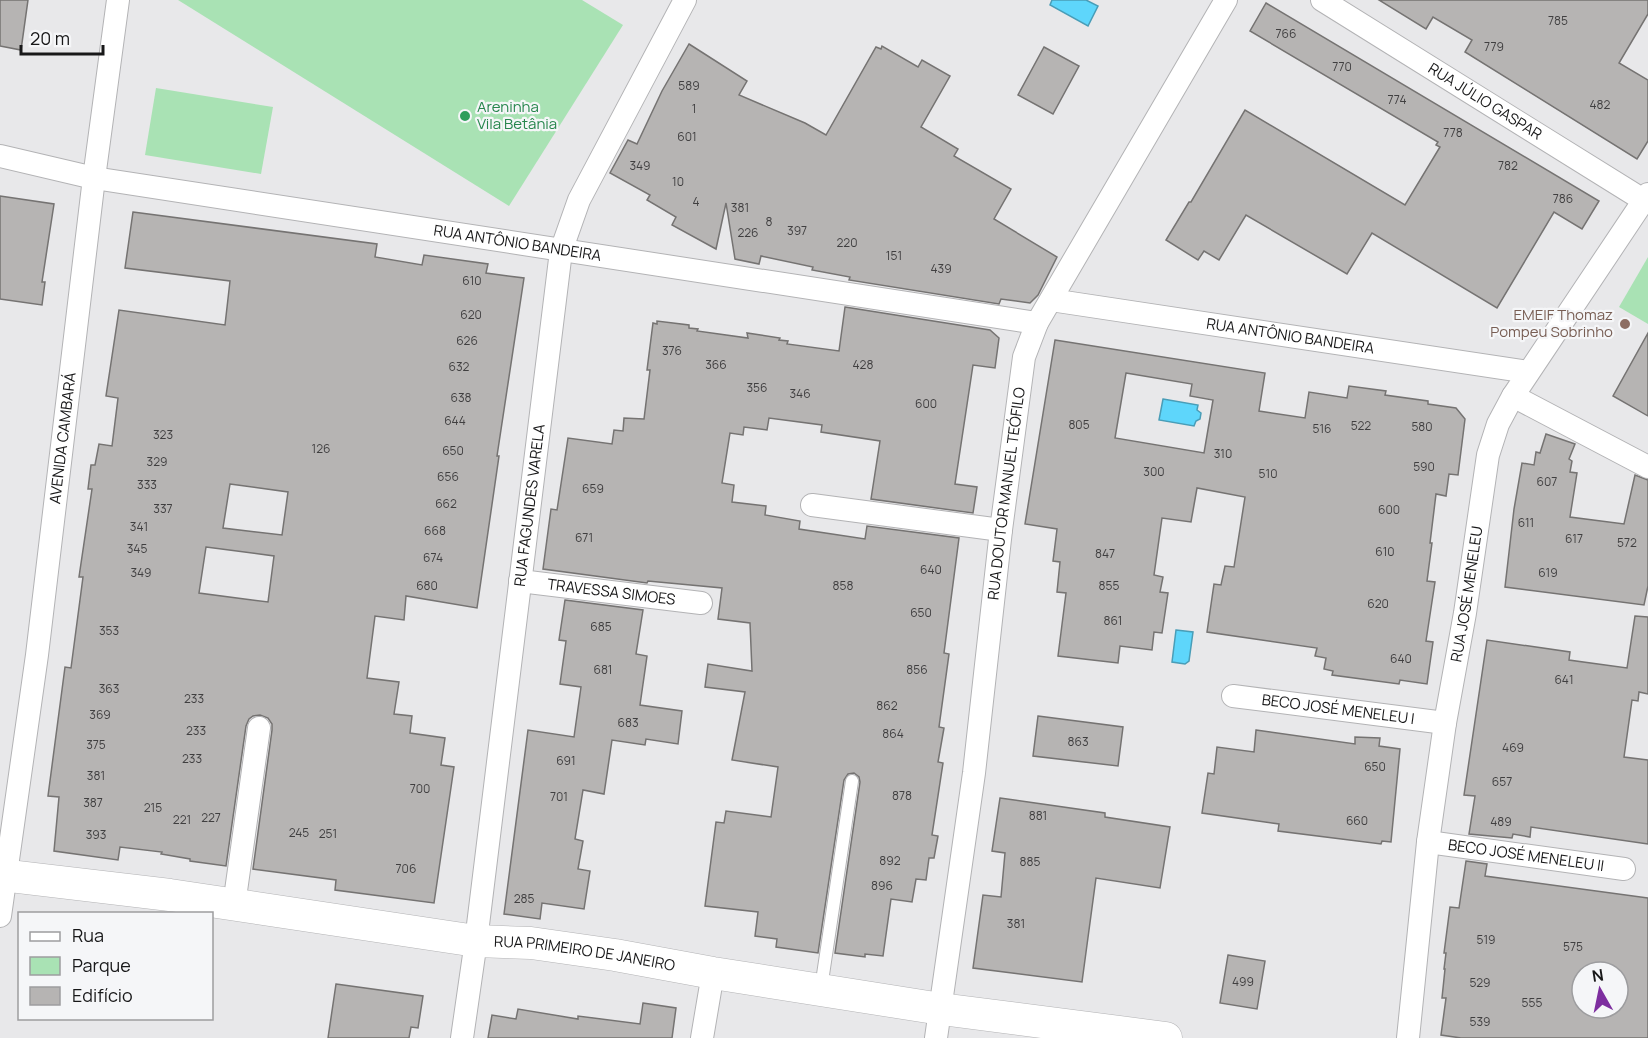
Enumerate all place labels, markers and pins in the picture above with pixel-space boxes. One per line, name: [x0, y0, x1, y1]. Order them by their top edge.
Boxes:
place label: Areninha Vila Betânia: [477, 96, 557, 134]
marker: Areninha Vila Betânia: [458, 109, 472, 123]
place label: EMEIF Thomaz Pompeu Sobrinho: [1490, 304, 1613, 342]
marker: EMEIF Thomaz Pompeu Sobrinho: [1618, 317, 1632, 331]

